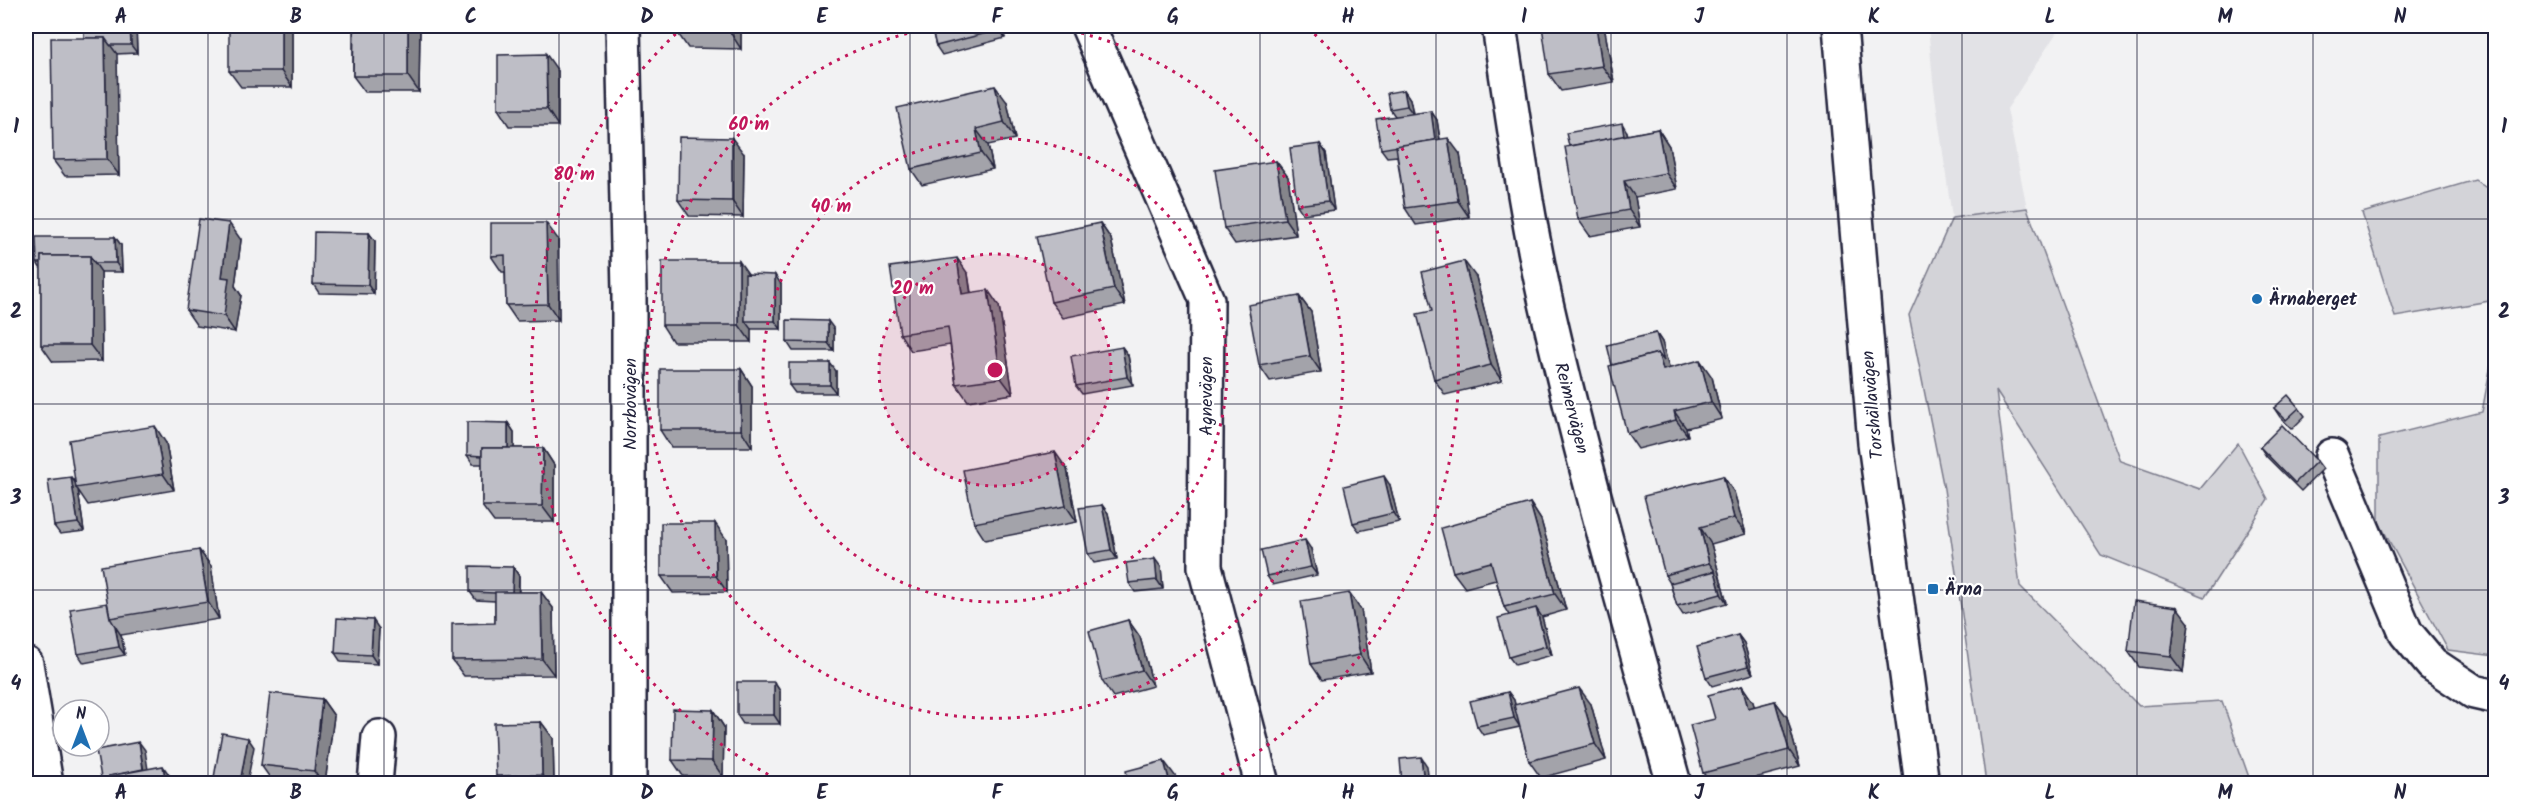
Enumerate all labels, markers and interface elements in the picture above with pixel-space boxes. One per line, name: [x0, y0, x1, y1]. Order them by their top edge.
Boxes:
text: A: [115, 2, 127, 34]
text: B: [290, 2, 302, 34]
text: C: [465, 2, 477, 34]
text: D: [640, 2, 654, 34]
text: E: [816, 2, 828, 34]
text: F: [992, 2, 1004, 34]
text: G: [1167, 2, 1179, 34]
text: H: [1341, 2, 1355, 34]
text: I: [1521, 2, 1527, 34]
text: J: [1694, 2, 1705, 34]
text: K: [1868, 2, 1880, 34]
text: L: [2045, 2, 2055, 34]
text: M: [2217, 2, 2233, 34]
text: N: [2394, 2, 2407, 34]
text: 60 m: [729, 111, 770, 140]
text: 1: [13, 112, 19, 144]
text: 1: [2501, 112, 2507, 144]
text: 80 m: [553, 161, 595, 190]
text: 40 m: [811, 193, 852, 222]
text: 20 m: [892, 275, 934, 304]
place label: Ärnaberget: [2269, 286, 2358, 315]
marker: Ärnaberget: [2250, 292, 2264, 306]
text: 2: [10, 297, 22, 329]
text: 2: [2498, 297, 2510, 329]
street label: Torshällavägen: [1854, 349, 1893, 461]
street label: Agnevägen: [1193, 356, 1222, 436]
street label: Norrbovägen: [617, 358, 646, 450]
street label: Reimervägen: [1545, 359, 1596, 457]
centre of rings: [985, 360, 1005, 380]
text: 3: [10, 483, 22, 515]
text: 3: [2498, 483, 2510, 515]
place label: Ärna: [1945, 576, 1982, 605]
marker: Ärna: [1926, 582, 1940, 596]
text: 4: [11, 669, 22, 701]
text: 4: [2499, 669, 2510, 701]
north arrow: [51, 698, 111, 758]
text: N: [76, 702, 86, 727]
text: A: [115, 778, 127, 809]
text: B: [290, 778, 302, 809]
text: C: [465, 778, 477, 809]
text: D: [640, 778, 654, 809]
text: E: [816, 778, 828, 809]
text: F: [992, 778, 1004, 809]
text: G: [1167, 778, 1179, 809]
text: H: [1341, 778, 1355, 809]
text: I: [1521, 778, 1527, 809]
text: J: [1694, 778, 1705, 809]
text: K: [1868, 778, 1880, 809]
text: L: [2045, 778, 2055, 809]
text: M: [2217, 778, 2233, 809]
text: N: [2394, 778, 2407, 809]

